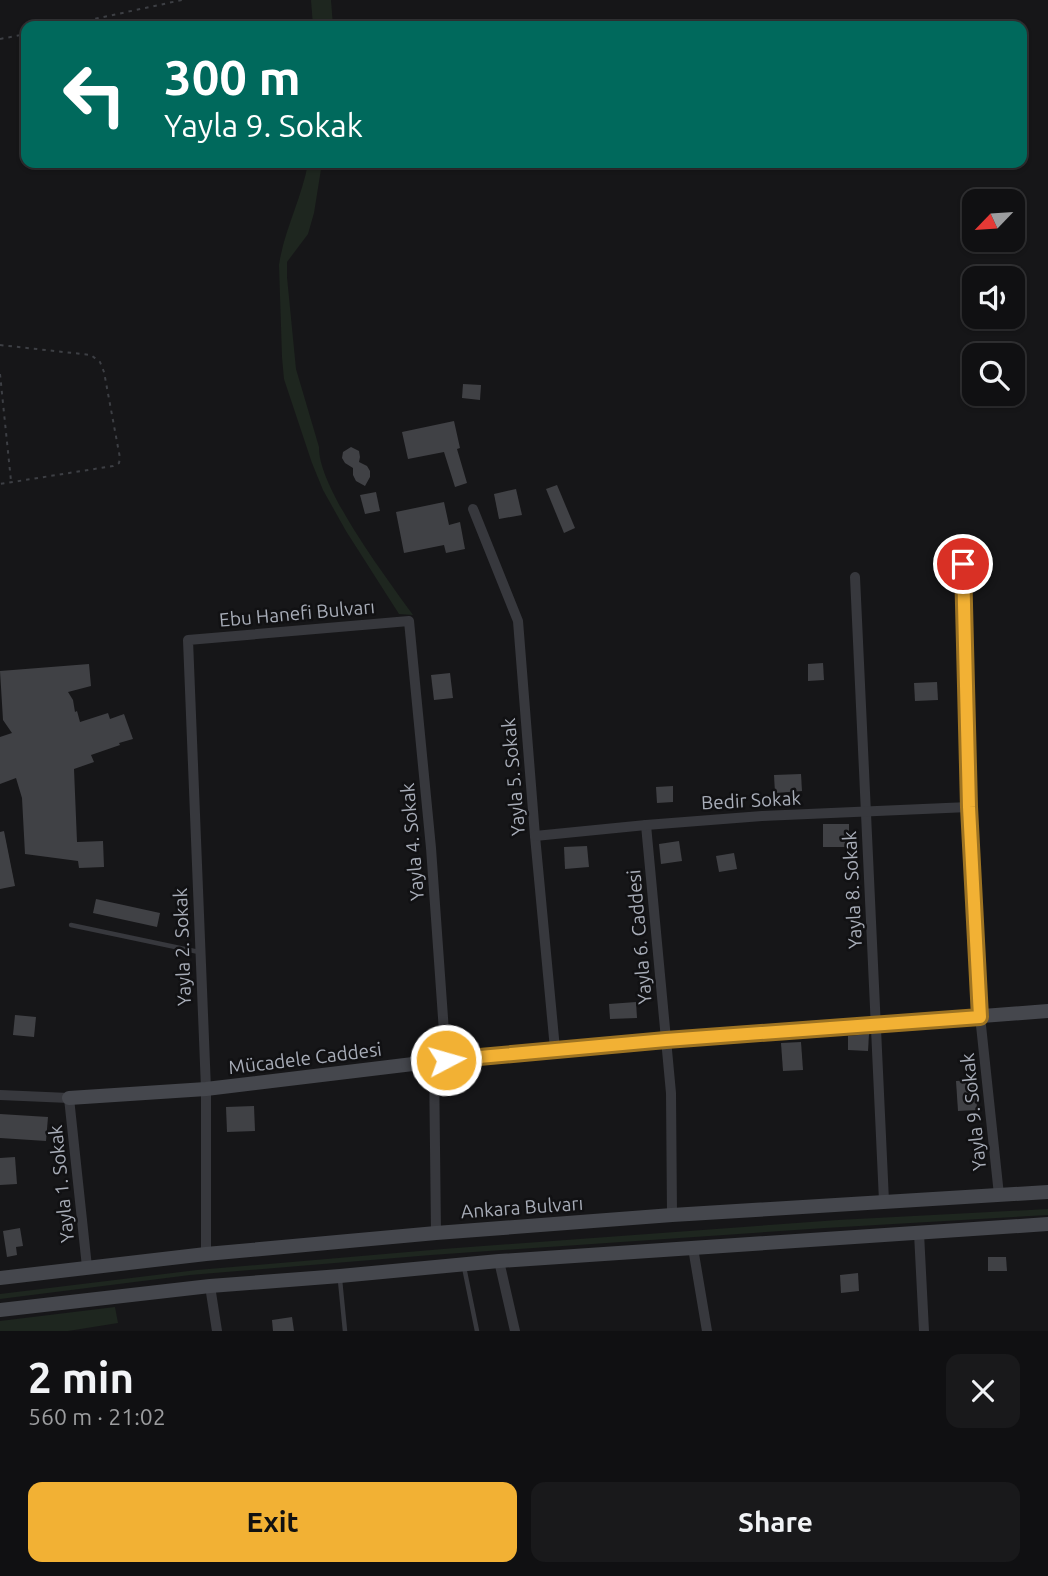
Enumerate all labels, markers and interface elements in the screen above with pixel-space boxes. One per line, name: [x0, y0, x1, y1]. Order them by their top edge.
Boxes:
icon: left: [49, 49, 140, 140]
text: 300 m: [164, 49, 301, 104]
text: Yayla 9. Sokak: [164, 107, 363, 143]
north arrow: [962, 189, 1026, 252]
map controls: [962, 189, 1025, 406]
button: sound: [962, 266, 1025, 329]
button: search: [962, 343, 1025, 406]
pin: [933, 534, 993, 594]
icon: arrive: [944, 545, 982, 583]
street label: Ebu Hanefi Bulvarı: [218, 595, 376, 631]
street label: Yayla 5. Sokak: [497, 717, 529, 837]
street label: Yayla 4. Sokak: [396, 782, 428, 902]
street label: Bedir Sokak: [701, 786, 802, 814]
street label: Yayla 8. Sokak: [838, 830, 866, 950]
street label: Yayla 6. Caddesi: [622, 869, 656, 1005]
street label: Yayla 2. Sokak: [169, 887, 195, 1006]
position arrow: [409, 1023, 483, 1097]
street label: Mücadele Caddesi: [227, 1038, 383, 1078]
street label: Yayla 9. Sokak: [956, 1052, 990, 1172]
street label: Yayla 1. Sokak: [44, 1124, 78, 1244]
street label: Ankara Bulvarı: [460, 1192, 584, 1222]
text: 2 min: [28, 1354, 134, 1401]
button: close: [946, 1354, 1020, 1428]
text: 560 m · 21:02: [28, 1404, 166, 1429]
button: Exit: [28, 1482, 517, 1562]
button: Share: [531, 1482, 1020, 1562]

